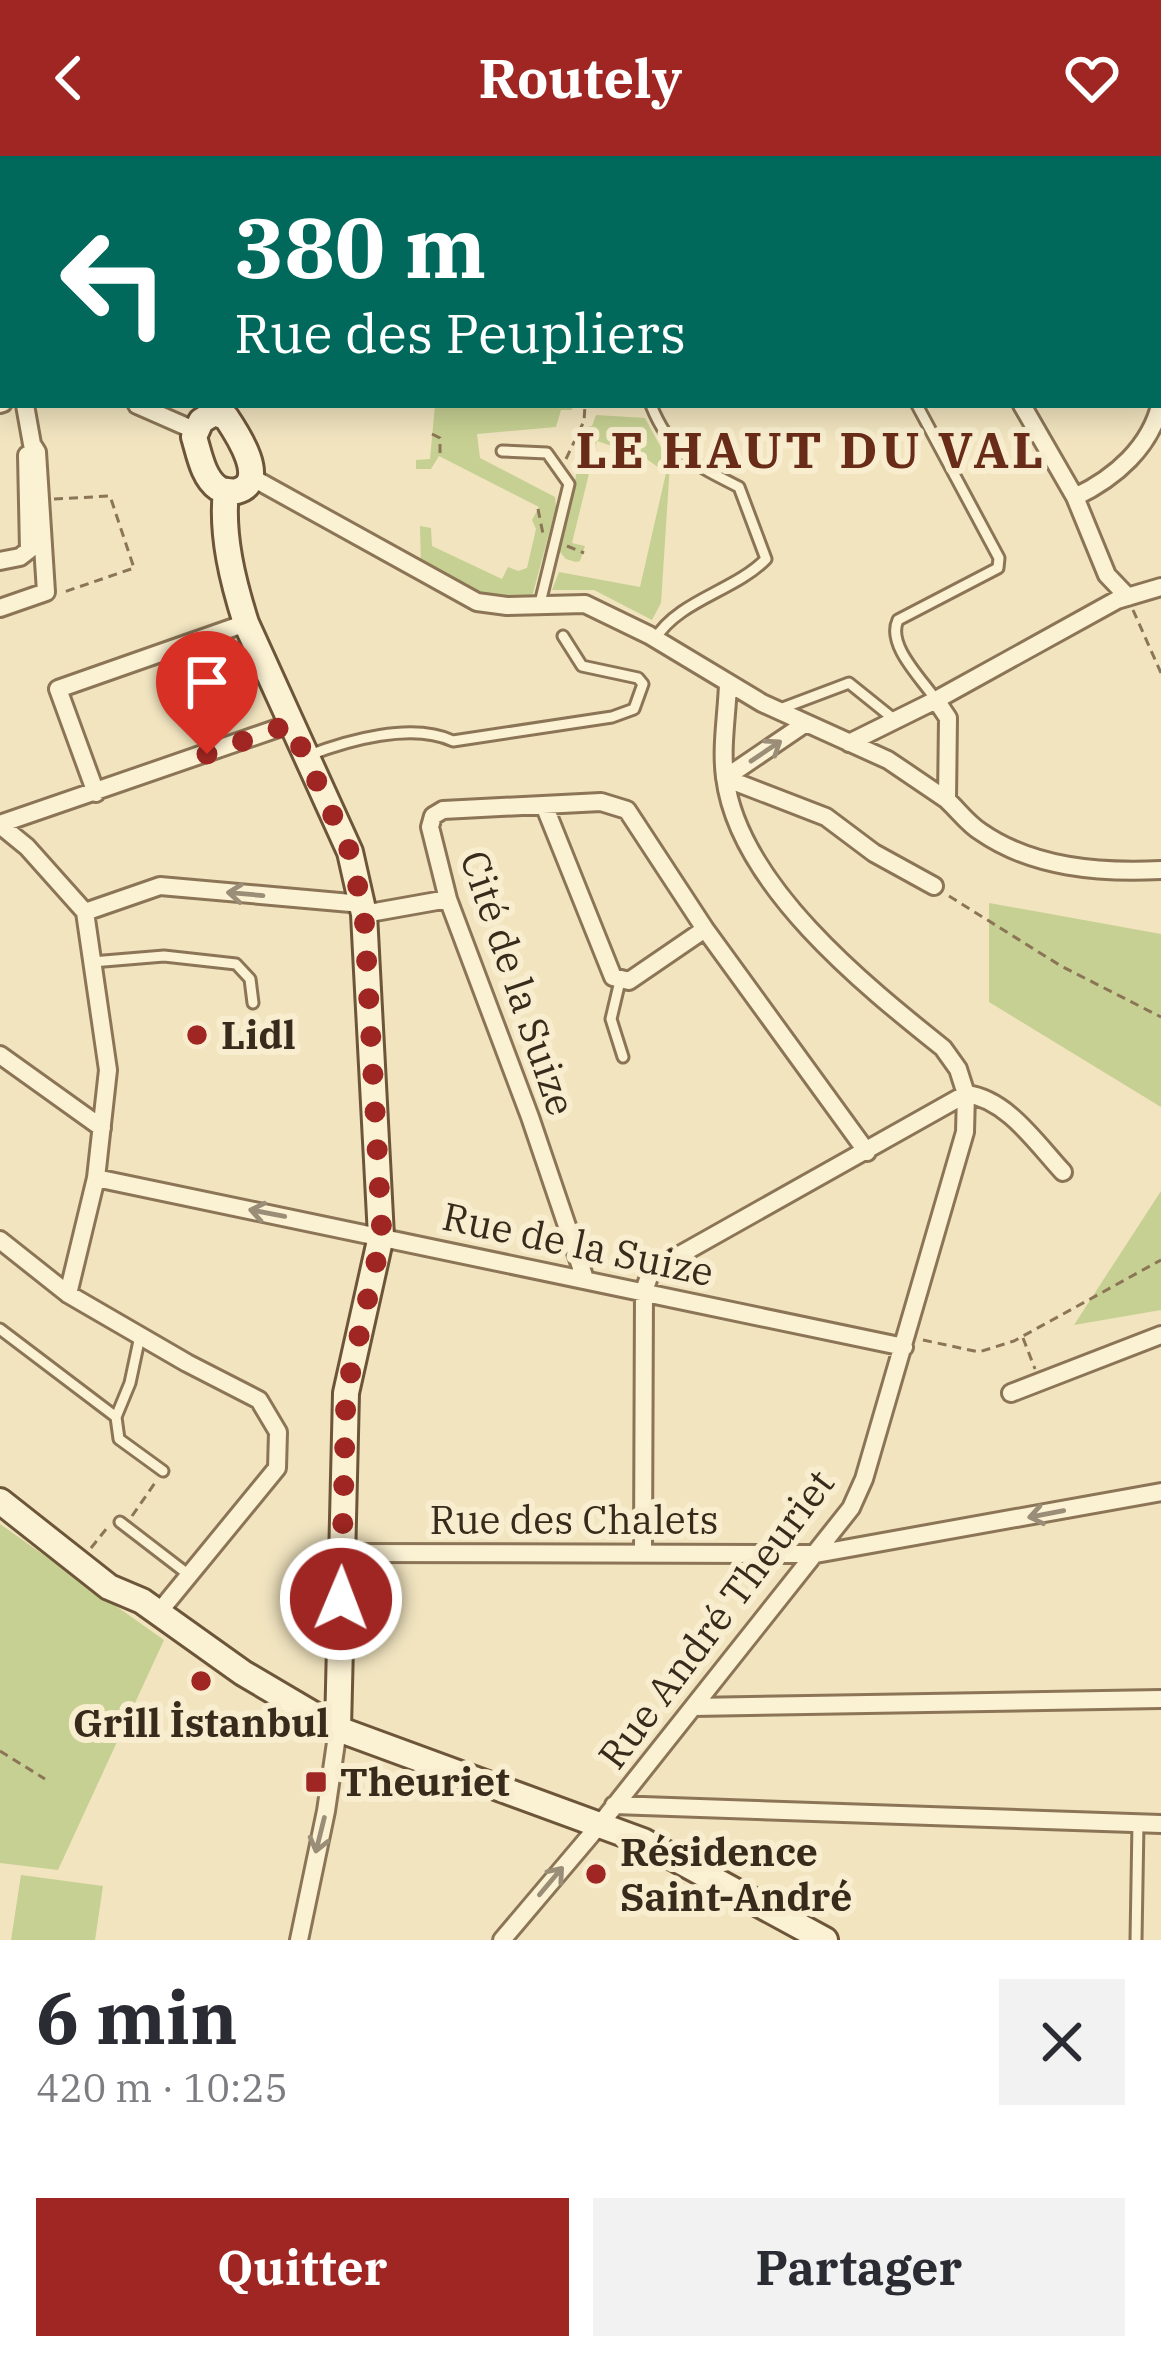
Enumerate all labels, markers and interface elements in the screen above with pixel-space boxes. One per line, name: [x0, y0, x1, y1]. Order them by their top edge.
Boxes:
text: Routely: [479, 43, 682, 113]
icon: back: [36, 45, 102, 111]
icon: heart: [1059, 45, 1125, 111]
text: 380 m: [234, 192, 486, 301]
icon: left: [36, 204, 192, 360]
text: Rue des Peupliers: [234, 298, 686, 368]
district label: LE HAUT DU VAL: [576, 416, 1046, 482]
pin: [156, 631, 258, 754]
icon: arrive: [174, 649, 240, 715]
one-way arrow: [748, 738, 782, 763]
street label: Cité de la Suize: [449, 844, 588, 1122]
one-way arrow: [226, 882, 265, 905]
place label: Lidl: [221, 1009, 296, 1060]
marker: Lidl: [184, 1022, 210, 1048]
street label: Rue de la Suize: [438, 1190, 718, 1297]
one-way arrow: [248, 1201, 287, 1223]
street label: Rue André Theuriet: [586, 1459, 845, 1779]
street label: Rue des Chalets: [429, 1494, 719, 1545]
one-way arrow: [1027, 1504, 1066, 1526]
position arrow: [278, 1536, 404, 1662]
marker: Grill İstanbul: [188, 1668, 214, 1694]
place label: Grill İstanbul: [73, 1697, 329, 1748]
place label: Theuriet: [340, 1756, 510, 1807]
marker: Theuriet: [303, 1769, 329, 1795]
one-way arrow: [308, 1815, 330, 1853]
place label: Résidence Saint-André: [620, 1826, 852, 1922]
marker: Résidence Saint-André: [583, 1861, 609, 1887]
one-way arrow: [537, 1865, 563, 1897]
text: 6 min: [36, 1970, 238, 2064]
button: close: [999, 1979, 1125, 2105]
text: 420 m · 10:25: [36, 2062, 288, 2113]
button: Quitter: [36, 2198, 569, 2336]
button: Partager: [593, 2198, 1125, 2336]

